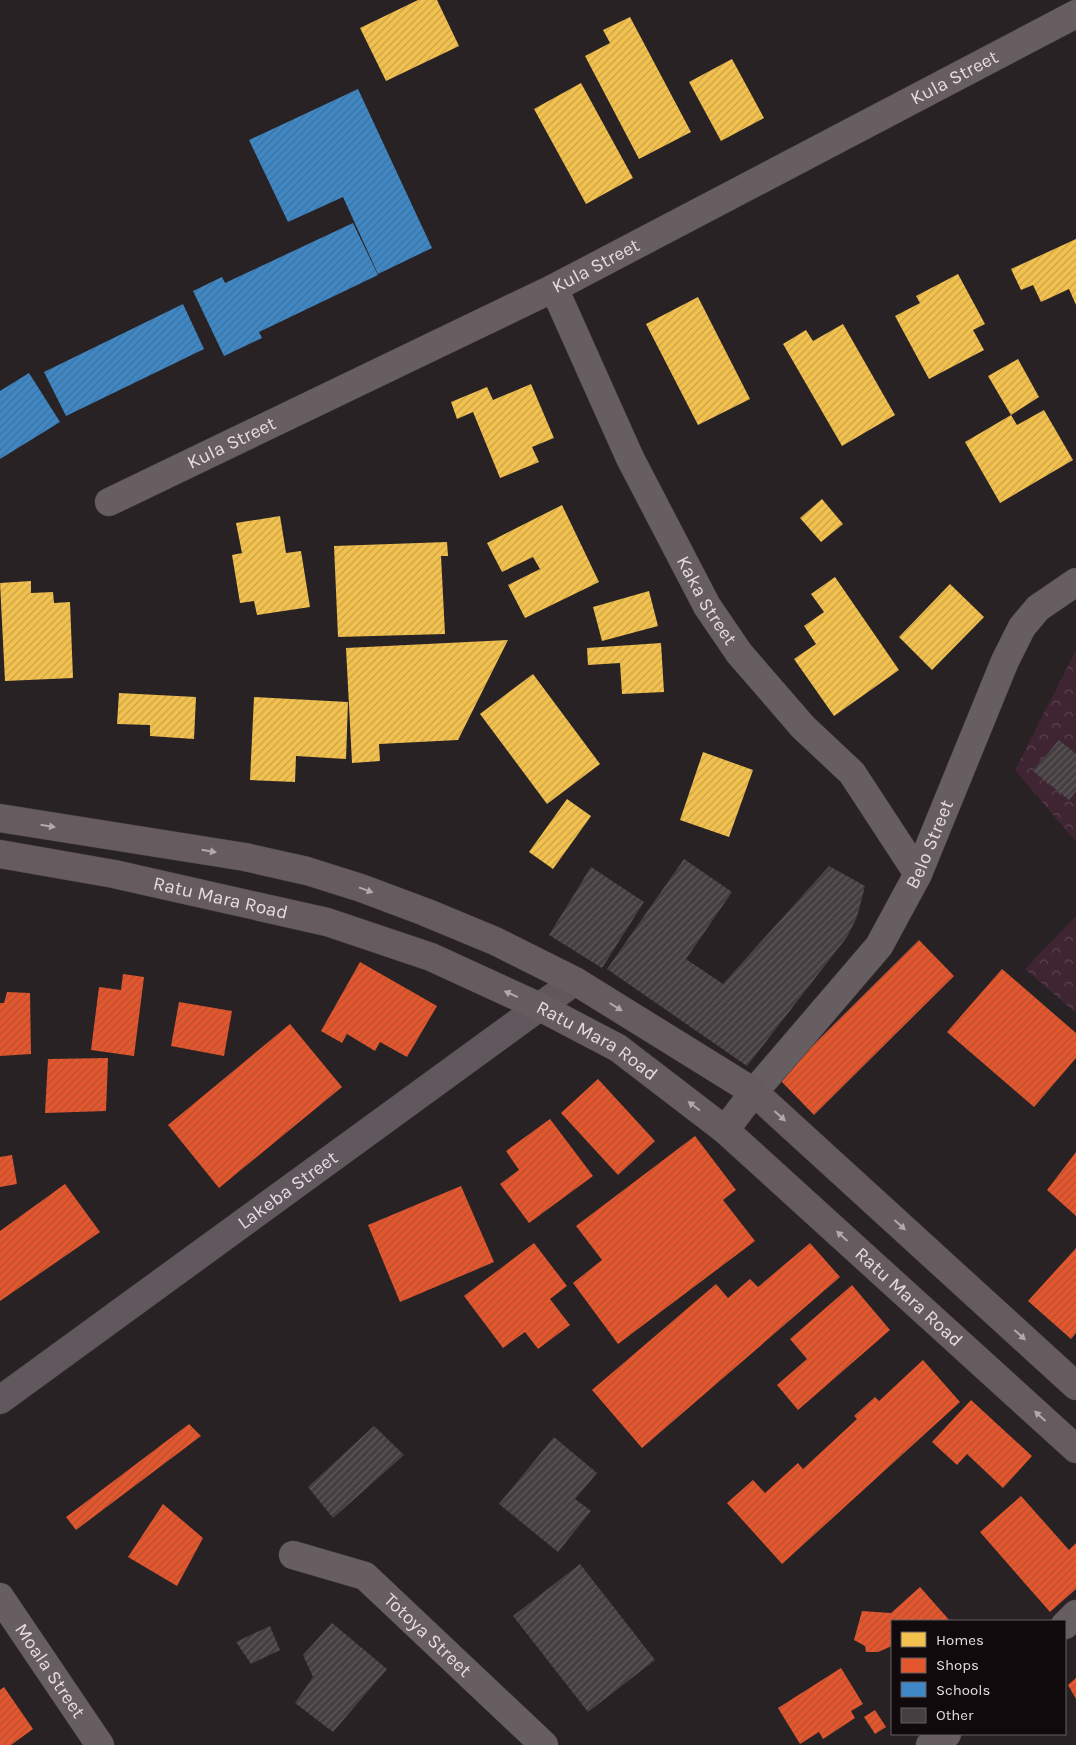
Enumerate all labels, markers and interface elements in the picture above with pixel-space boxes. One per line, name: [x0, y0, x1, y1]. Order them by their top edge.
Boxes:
street label: Kula Street: [907, 46, 1002, 110]
street label: Kula Street: [548, 234, 643, 298]
street label: Kula Street: [184, 412, 279, 474]
street label: Kaka Street: [672, 552, 741, 649]
street label: Belo Street: [901, 797, 958, 893]
one-way arrow: [40, 823, 56, 831]
one-way arrow: [201, 847, 217, 855]
street label: Ratu Mara Road: [151, 872, 290, 924]
one-way arrow: [359, 886, 374, 894]
one-way arrow: [504, 989, 518, 997]
street label: Ratu Mara Road: [533, 996, 662, 1085]
one-way arrow: [610, 1002, 623, 1011]
one-way arrow: [688, 1100, 701, 1111]
one-way arrow: [774, 1110, 786, 1122]
street label: Lakeba Street: [233, 1147, 342, 1234]
one-way arrow: [894, 1219, 906, 1231]
one-way arrow: [836, 1230, 848, 1242]
street label: Ratu Mara Road: [851, 1243, 967, 1351]
one-way arrow: [1014, 1329, 1026, 1341]
one-way arrow: [1034, 1410, 1046, 1422]
street label: Totoya Street: [379, 1589, 476, 1681]
street label: Moala Street: [10, 1619, 90, 1722]
legend: [891, 1620, 1066, 1735]
text: Homes: [936, 1631, 984, 1649]
text: Shops: [936, 1656, 979, 1674]
text: Schools: [936, 1681, 990, 1699]
text: Other: [936, 1706, 974, 1724]

